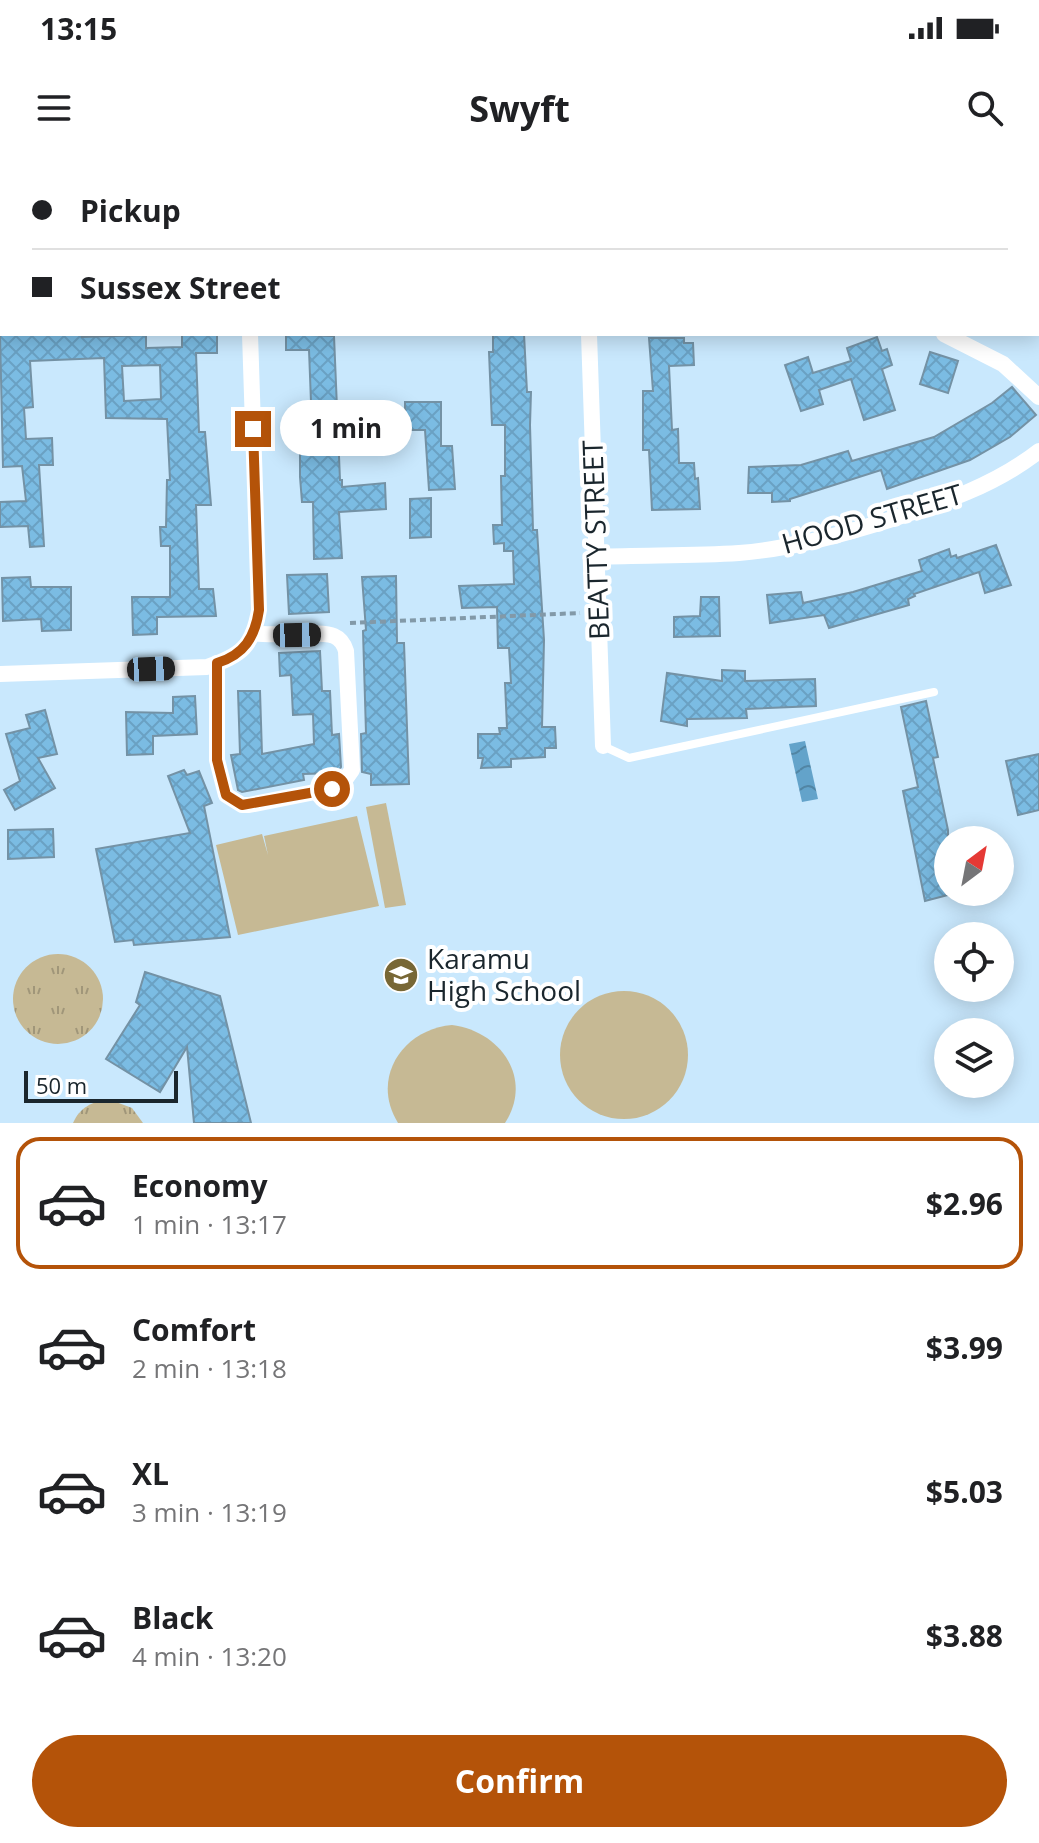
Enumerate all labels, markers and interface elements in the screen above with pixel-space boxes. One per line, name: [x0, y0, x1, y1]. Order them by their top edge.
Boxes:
text: 13:15: [40, 8, 117, 49]
text: Swyft: [469, 84, 570, 133]
icon: menu: [32, 86, 76, 130]
icon: search: [963, 86, 1007, 130]
text: Pickup: [80, 190, 181, 231]
text: Sussex Street: [80, 267, 281, 308]
callout: 1 min: [281, 401, 413, 457]
text: 1 min: [310, 410, 382, 446]
route end: [235, 411, 271, 447]
street label: BEATTY STREET: [573, 439, 617, 640]
street label: HOOD STREET: [777, 474, 967, 562]
car: [273, 623, 321, 647]
car: [127, 656, 175, 682]
route start: [314, 771, 350, 807]
north arrow: [934, 826, 1014, 906]
map controls: [934, 826, 1014, 1098]
button: locate: [934, 922, 1014, 1002]
place label: Karamu High School: [427, 939, 581, 1009]
school or university icon: Karamu High School: [382, 956, 420, 994]
button: layers: [934, 1018, 1014, 1098]
scale bar: [24, 1067, 178, 1103]
text: 50 m: [36, 1070, 87, 1100]
text: Economy: [132, 1165, 268, 1206]
icon: car: [36, 1167, 108, 1239]
text: $2.96: [926, 1183, 1003, 1224]
text: 1 min · 13:17: [132, 1206, 287, 1242]
text: Comfort: [132, 1309, 256, 1350]
icon: car: [36, 1311, 108, 1383]
text: $3.99: [926, 1327, 1003, 1368]
text: 2 min · 13:18: [132, 1350, 287, 1386]
text: XL: [132, 1453, 169, 1494]
icon: car: [36, 1455, 108, 1527]
text: $5.03: [926, 1471, 1003, 1512]
text: 3 min · 13:19: [132, 1494, 287, 1530]
text: Black: [132, 1597, 213, 1638]
icon: car: [36, 1599, 108, 1671]
text: $3.88: [926, 1615, 1003, 1656]
text: 4 min · 13:20: [132, 1638, 287, 1674]
button: Confirm: [32, 1735, 1007, 1827]

